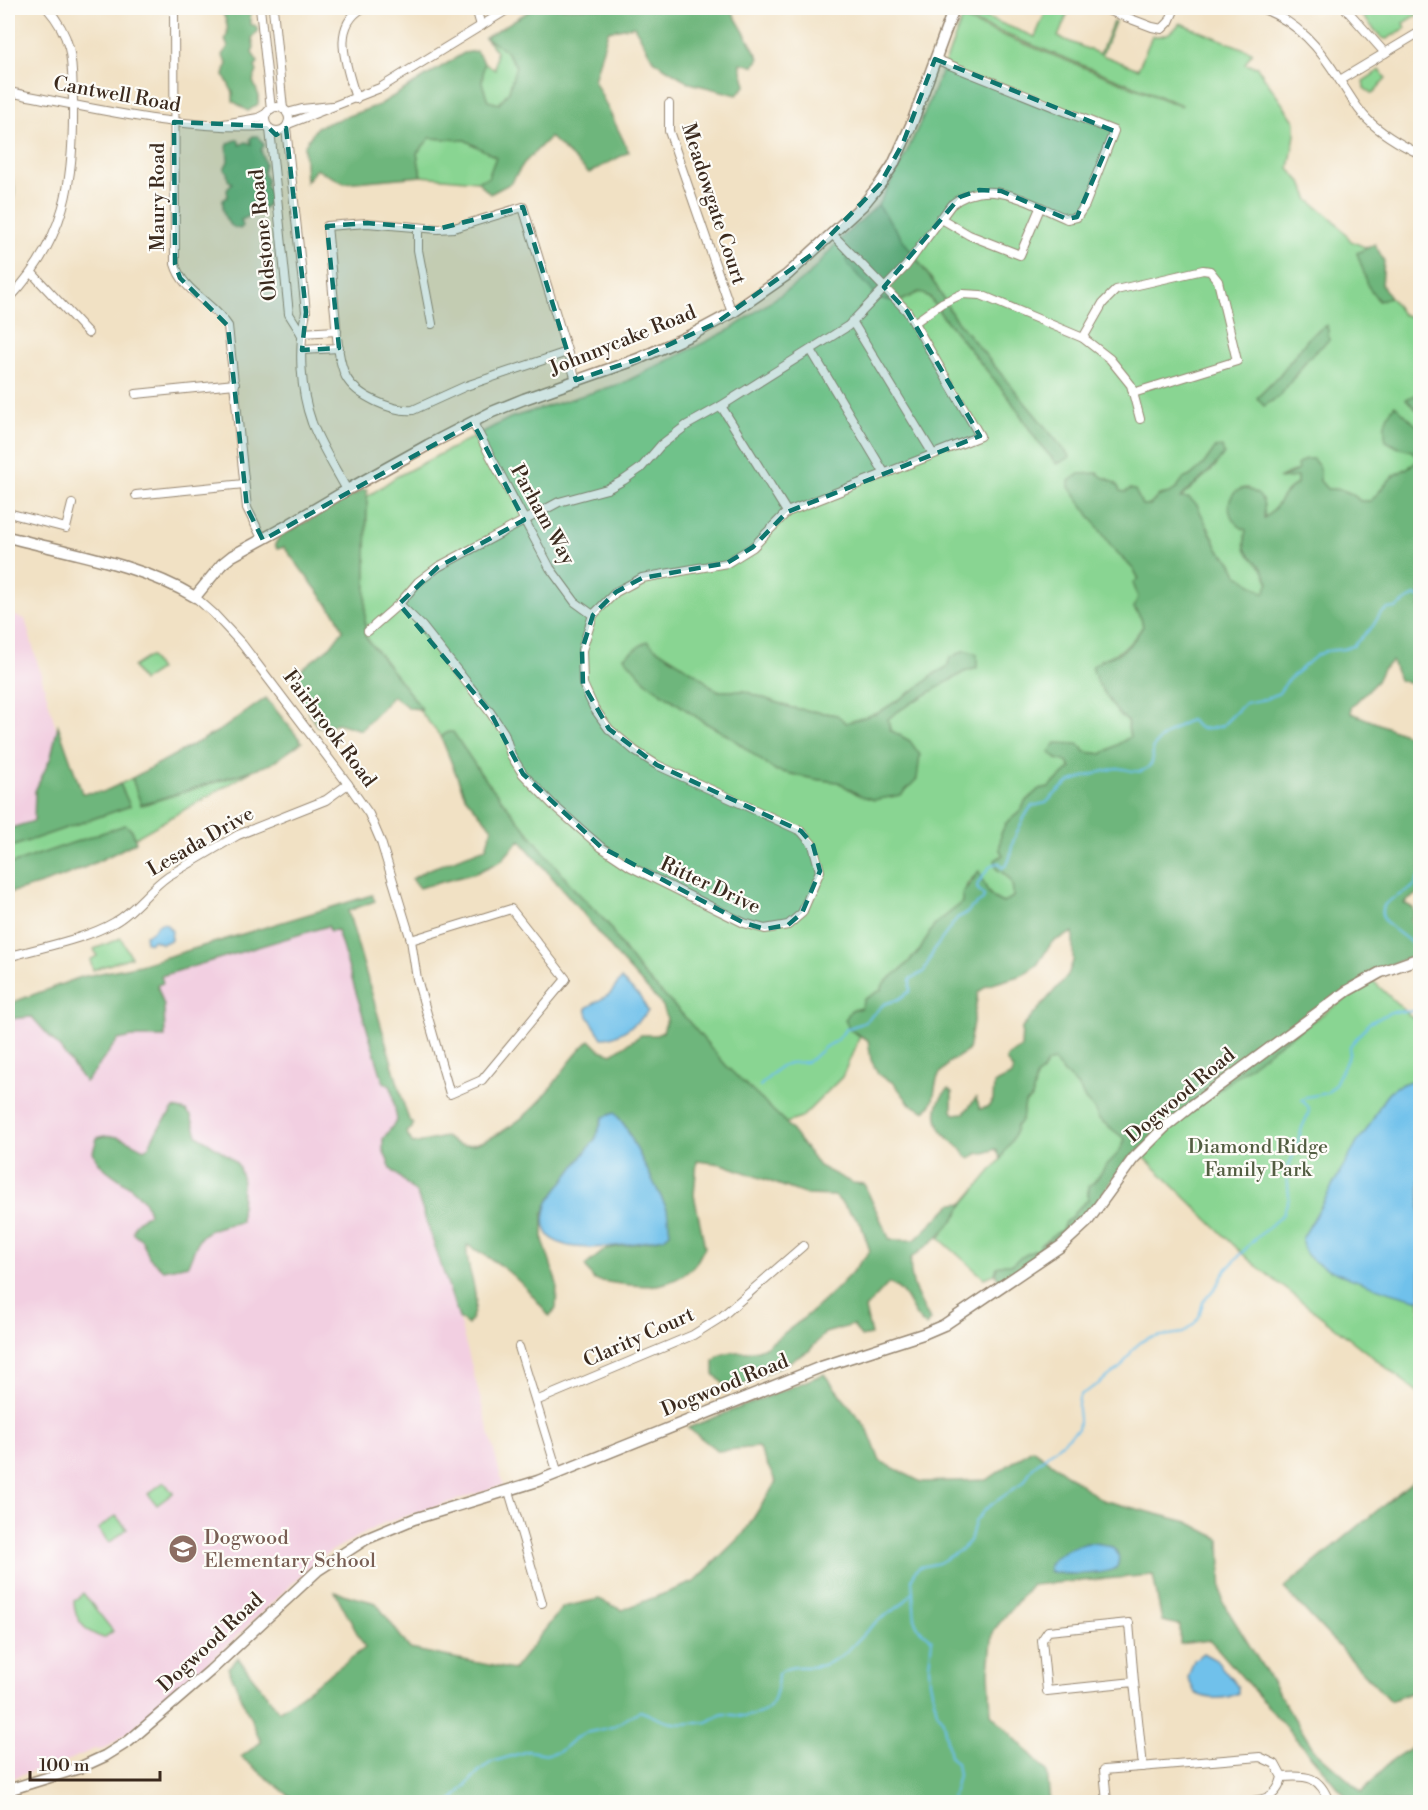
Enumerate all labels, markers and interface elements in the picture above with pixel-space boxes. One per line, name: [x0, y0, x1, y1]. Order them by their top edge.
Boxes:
street label: Cantwell Road: [51, 71, 183, 119]
street label: Meadowgate Court: [675, 120, 751, 288]
street label: Maury Road: [146, 142, 171, 251]
street label: Oldstone Road: [245, 167, 283, 302]
street label: Johnnycake Road: [545, 300, 700, 382]
street label: Parham Way: [504, 460, 580, 570]
street label: Fairbrook Road: [277, 665, 382, 793]
street label: Lesada Drive: [143, 801, 259, 883]
street label: Ritter Drive: [656, 852, 764, 920]
street label: Dogwood Road: [1121, 1043, 1241, 1149]
park label: Diamond Ridge Family Park: [1188, 1135, 1328, 1183]
street label: Clarity Court: [580, 1302, 698, 1374]
street label: Dogwood Road: [658, 1349, 793, 1423]
place label: Dogwood Elementary School: [204, 1526, 376, 1574]
school or university icon: Dogwood Elementary School: [167, 1533, 199, 1565]
street label: Dogwood Road: [153, 1587, 269, 1698]
scale bar: [30, 1744, 160, 1782]
text: 100 m: [39, 1754, 90, 1777]

